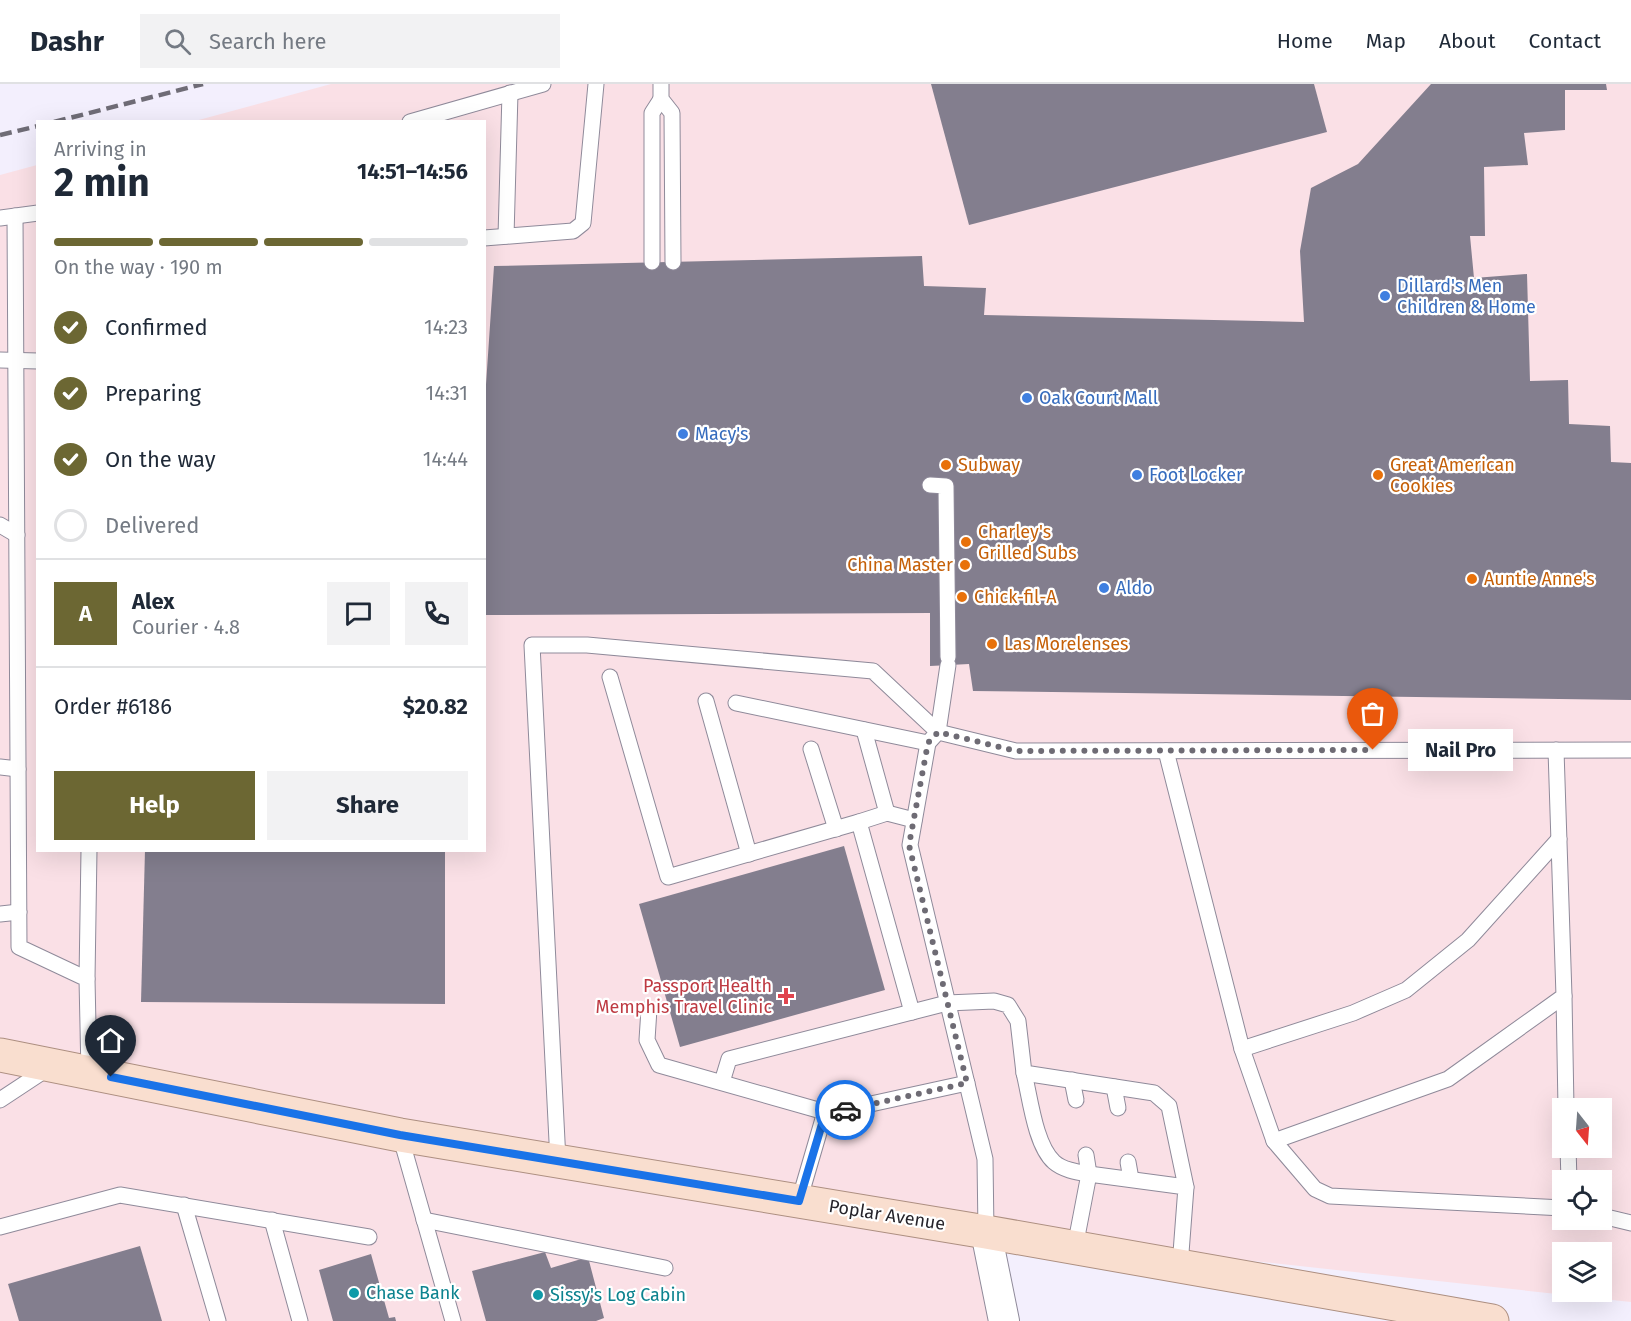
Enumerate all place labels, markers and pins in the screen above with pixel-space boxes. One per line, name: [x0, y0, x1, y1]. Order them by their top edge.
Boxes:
place label: Dillard's Men Children & Home: [1397, 275, 1536, 318]
marker: Dillard's Men Children & Home: [1378, 289, 1392, 303]
place label: Oak Court Mall: [1039, 387, 1158, 409]
marker: Oak Court Mall: [1020, 391, 1034, 405]
place label: Macy's: [695, 423, 748, 445]
marker: Macy's: [676, 427, 690, 441]
place label: Subway: [958, 454, 1020, 476]
place label: Great American Cookies: [1390, 454, 1515, 497]
marker: Subway: [939, 458, 953, 472]
place label: Foot Locker: [1149, 464, 1243, 486]
marker: Foot Locker: [1130, 468, 1144, 482]
marker: Great American Cookies: [1371, 468, 1385, 482]
place label: Charley's Grilled Subs: [978, 521, 1077, 564]
marker: Charley's Grilled Subs: [959, 535, 973, 549]
place label: China Master: [847, 554, 953, 576]
marker: China Master: [958, 558, 972, 572]
place label: Auntie Anne's: [1484, 568, 1595, 590]
marker: Auntie Anne's: [1465, 572, 1479, 586]
place label: Aldo: [1116, 577, 1153, 599]
marker: Aldo: [1097, 581, 1111, 595]
place label: Chick-fil-A: [974, 586, 1057, 608]
marker: Chick-fil-A: [955, 590, 969, 604]
place label: Las Morelenses: [1004, 633, 1128, 655]
marker: Las Morelenses: [985, 637, 999, 651]
pin: [1347, 688, 1398, 750]
callout: Nail Pro: [1409, 729, 1514, 771]
place label: Passport Health Memphis Travel Clinic: [596, 975, 772, 1018]
marker: Passport Health Memphis Travel Clinic: [777, 987, 795, 1005]
pin: [85, 1015, 136, 1077]
place label: Chase Bank: [366, 1282, 460, 1304]
place label: Sissy's Log Cabin: [550, 1284, 686, 1306]
marker: Chase Bank: [347, 1286, 361, 1300]
marker: Sissy's Log Cabin: [531, 1288, 545, 1302]

